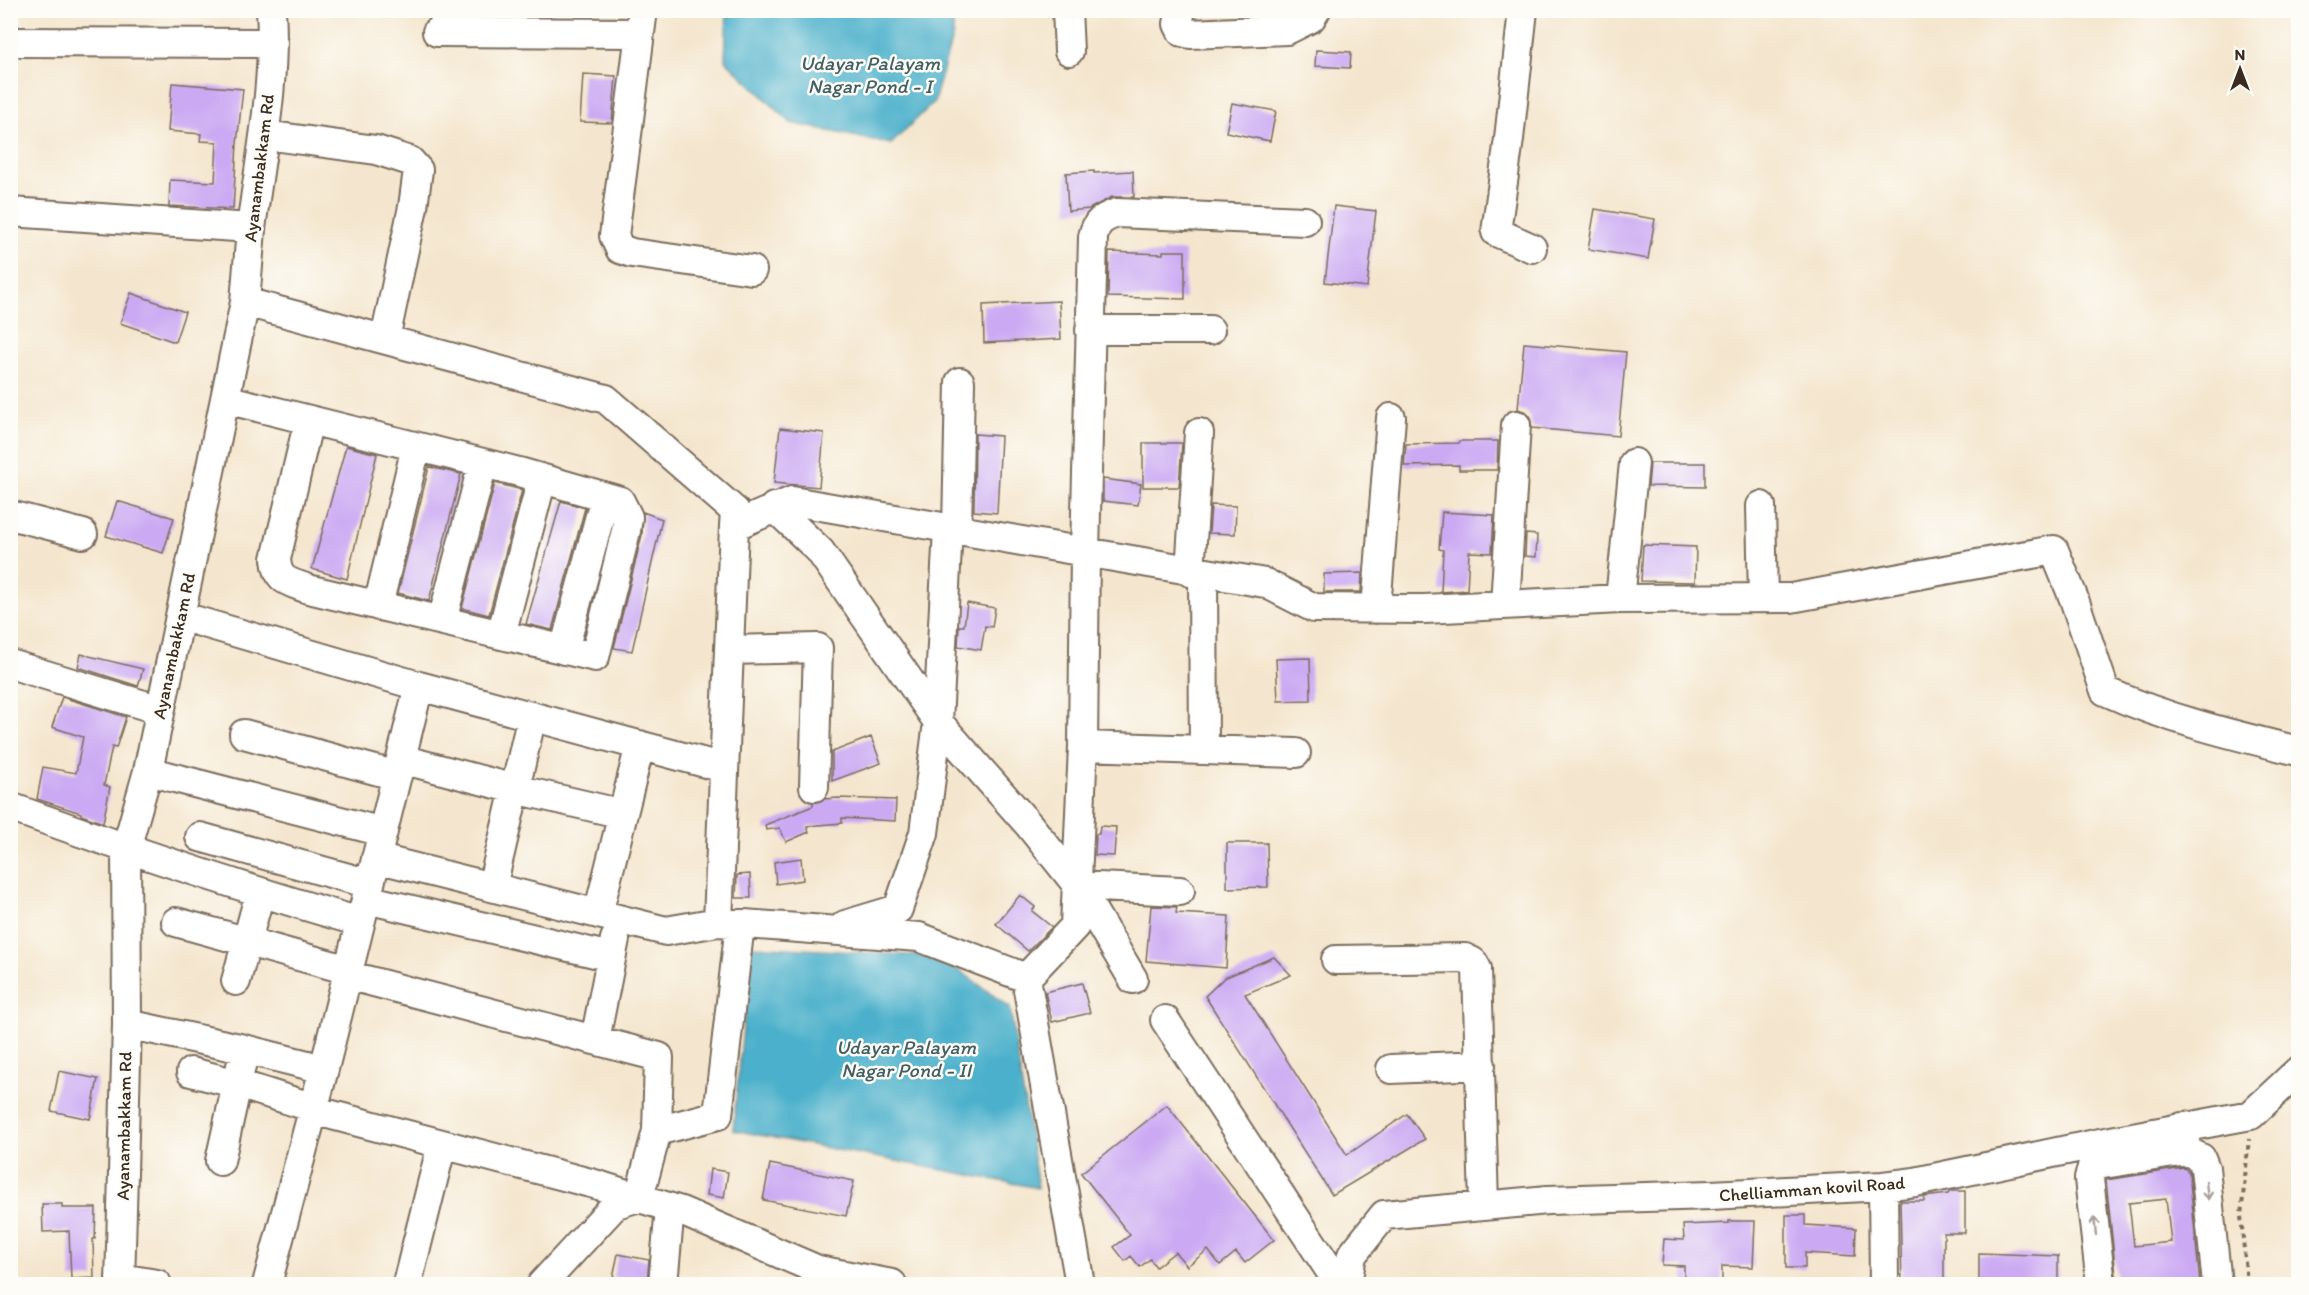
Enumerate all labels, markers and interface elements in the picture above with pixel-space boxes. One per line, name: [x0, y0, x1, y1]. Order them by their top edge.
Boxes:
north arrow: [2210, 39, 2270, 99]
text: N: [2235, 45, 2245, 64]
water label: Udayar Palayam Nagar Pond - I: [800, 51, 940, 98]
street label: Ayanambakkam Rd: [239, 92, 279, 243]
street label: Ayanambakkam Rd: [148, 571, 200, 721]
water label: Udayar Palayam Nagar Pond - II: [836, 1035, 976, 1082]
street label: Ayanambakkam Rd: [112, 1051, 136, 1201]
street label: Chelliamman kovil Road: [1718, 1172, 1906, 1206]
one-way arrow: [2202, 1180, 2213, 1200]
one-way arrow: [2089, 1217, 2100, 1237]

